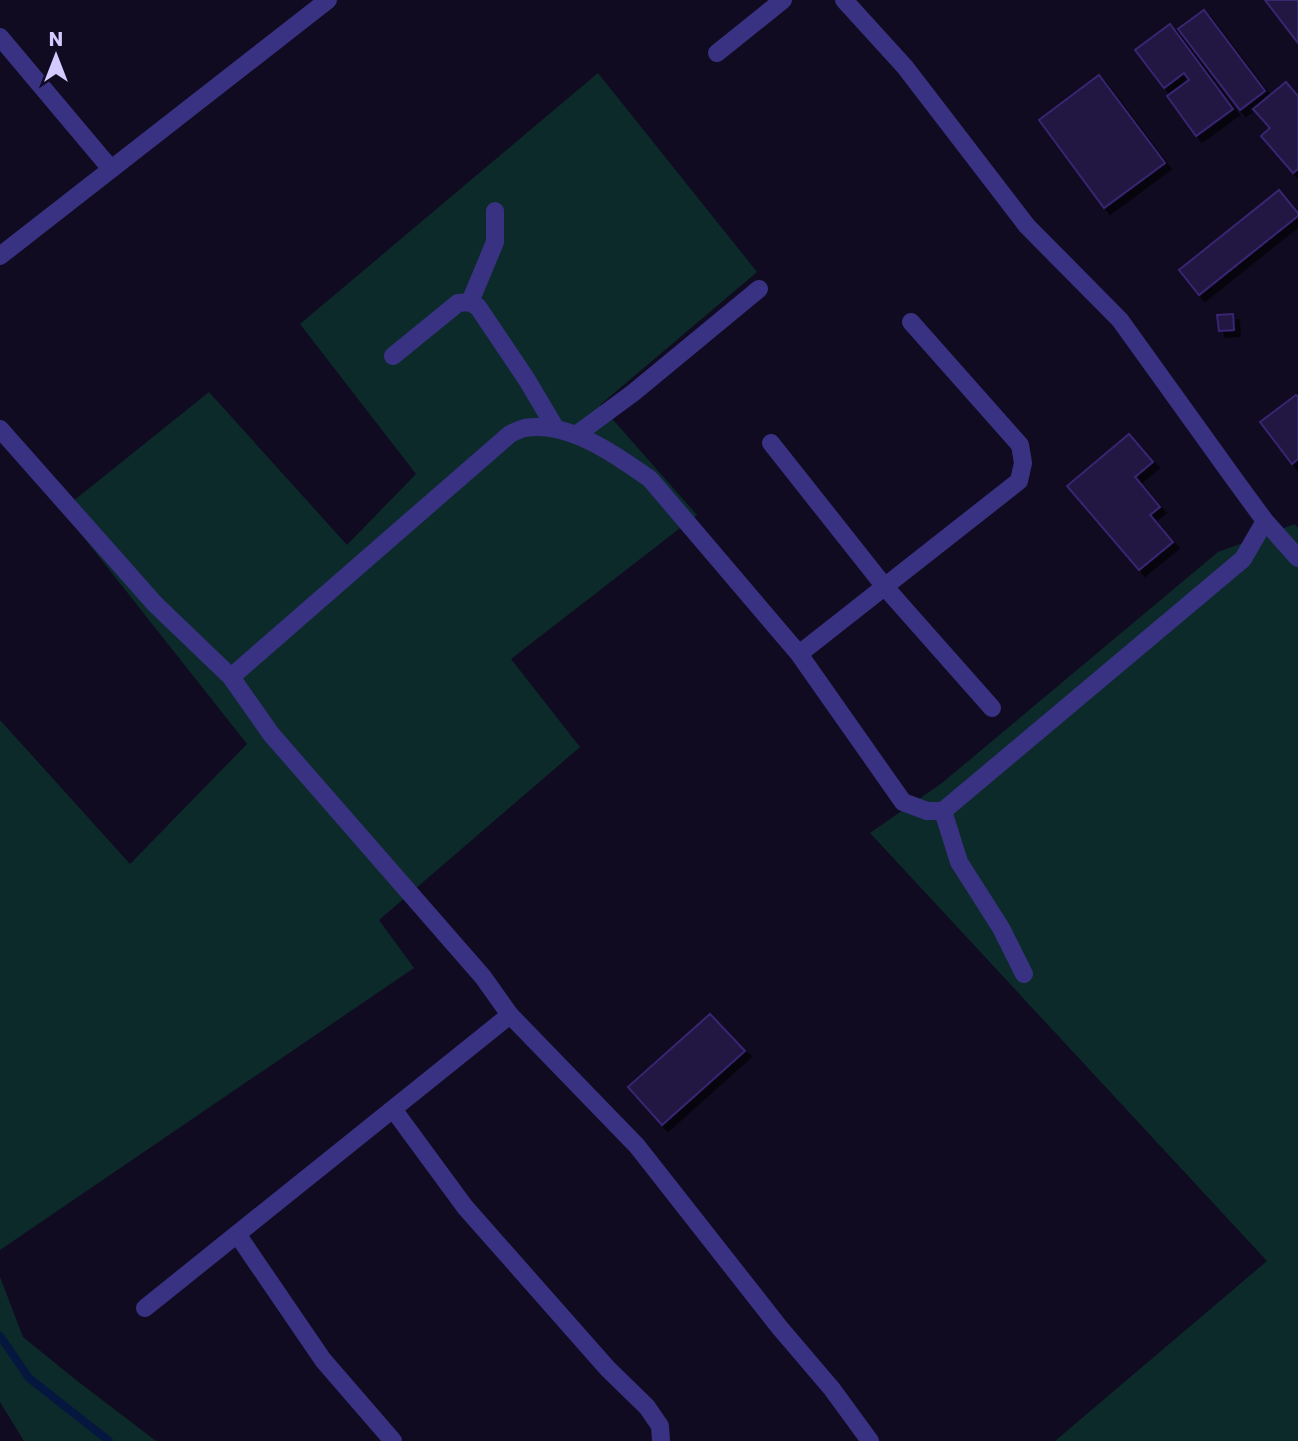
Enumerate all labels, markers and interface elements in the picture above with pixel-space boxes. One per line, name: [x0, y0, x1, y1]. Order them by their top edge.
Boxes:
north arrow: [21, 21, 91, 91]
text: N: [49, 26, 63, 53]

